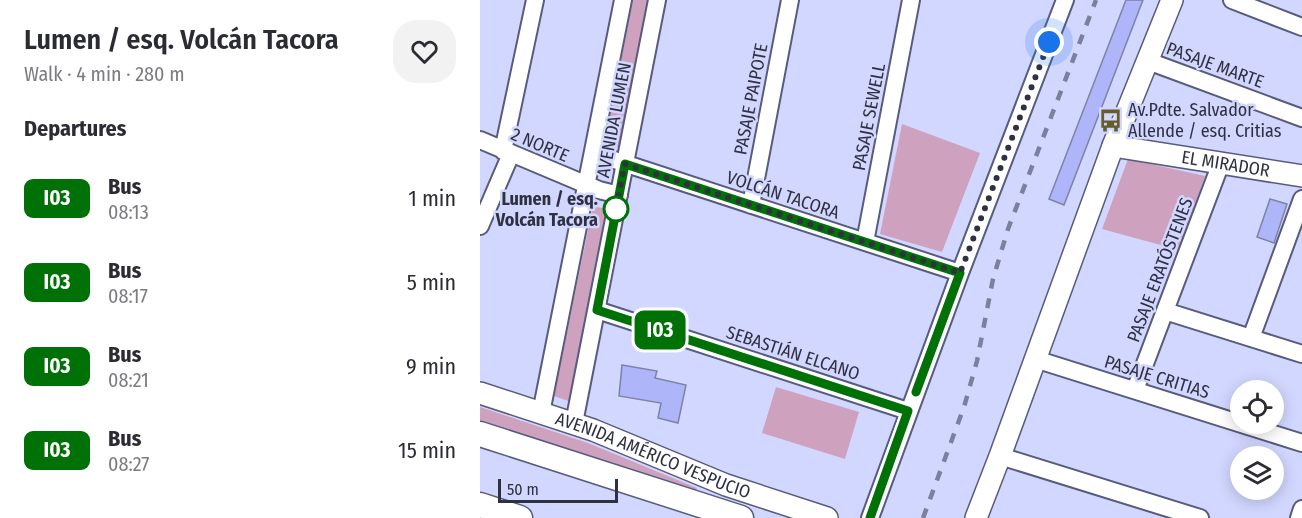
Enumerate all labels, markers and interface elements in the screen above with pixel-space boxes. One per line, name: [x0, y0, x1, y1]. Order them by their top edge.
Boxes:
button: heart: [393, 20, 456, 83]
text: Lumen / esq. Volcán Tacora: [24, 23, 339, 56]
your location: [1034, 27, 1064, 57]
street label: PASAJE MARTE: [1163, 37, 1267, 93]
street label: PASAJE PAIPOTE: [729, 41, 773, 157]
street label: AVENIDA LUMEN: [592, 61, 636, 179]
street label: PASAJE SEWELL: [848, 61, 890, 173]
text: Walk · 4 min · 280 m: [24, 62, 185, 86]
place label: Av.Pdte. Salvador Allende / esq. Critias: [1128, 99, 1282, 142]
bus stop icon: Av.Pdte. Salvador Allende / esq. Critias: [1097, 107, 1123, 133]
text: Departures: [24, 115, 126, 142]
street label: 2 NORTE: [508, 123, 572, 167]
street label: EL MIRADOR: [1180, 146, 1271, 182]
street label: VOLCÁN TACORA: [724, 165, 843, 224]
text: Bus: [108, 173, 141, 200]
text: I03: [44, 185, 70, 211]
text: 1 min: [408, 185, 456, 212]
place label: Lumen / esq. Volcán Tacora: [495, 188, 598, 231]
street label: PASAJE ERATÓSTENES: [1122, 195, 1198, 345]
marker: Lumen / esq. Volcán Tacora: [603, 196, 629, 222]
text: 08:13: [108, 200, 149, 224]
text: Bus: [108, 257, 141, 284]
text: I03: [44, 269, 70, 295]
text: 5 min: [407, 269, 456, 296]
text: 08:17: [108, 284, 148, 308]
line badge: I03: [626, 310, 694, 350]
text: I03: [647, 317, 673, 343]
street label: SEBASTIÁN ELCANO: [723, 320, 863, 385]
text: Bus: [108, 341, 141, 368]
street label: PASAJE CRITIAS: [1102, 351, 1212, 403]
text: I03: [44, 353, 70, 379]
text: 9 min: [406, 353, 456, 380]
text: 08:21: [108, 368, 149, 392]
map controls: [1230, 380, 1284, 500]
button: locate: [1230, 380, 1284, 434]
street label: AVENIDA AMÉRICO VESPUCIO: [553, 407, 753, 503]
text: Bus: [108, 425, 141, 452]
text: I03: [44, 437, 70, 463]
text: 15 min: [398, 437, 456, 464]
button: layers: [1230, 446, 1284, 500]
text: 08:27: [108, 452, 149, 476]
scale bar: [498, 476, 618, 504]
text: 50 m: [507, 480, 539, 499]

